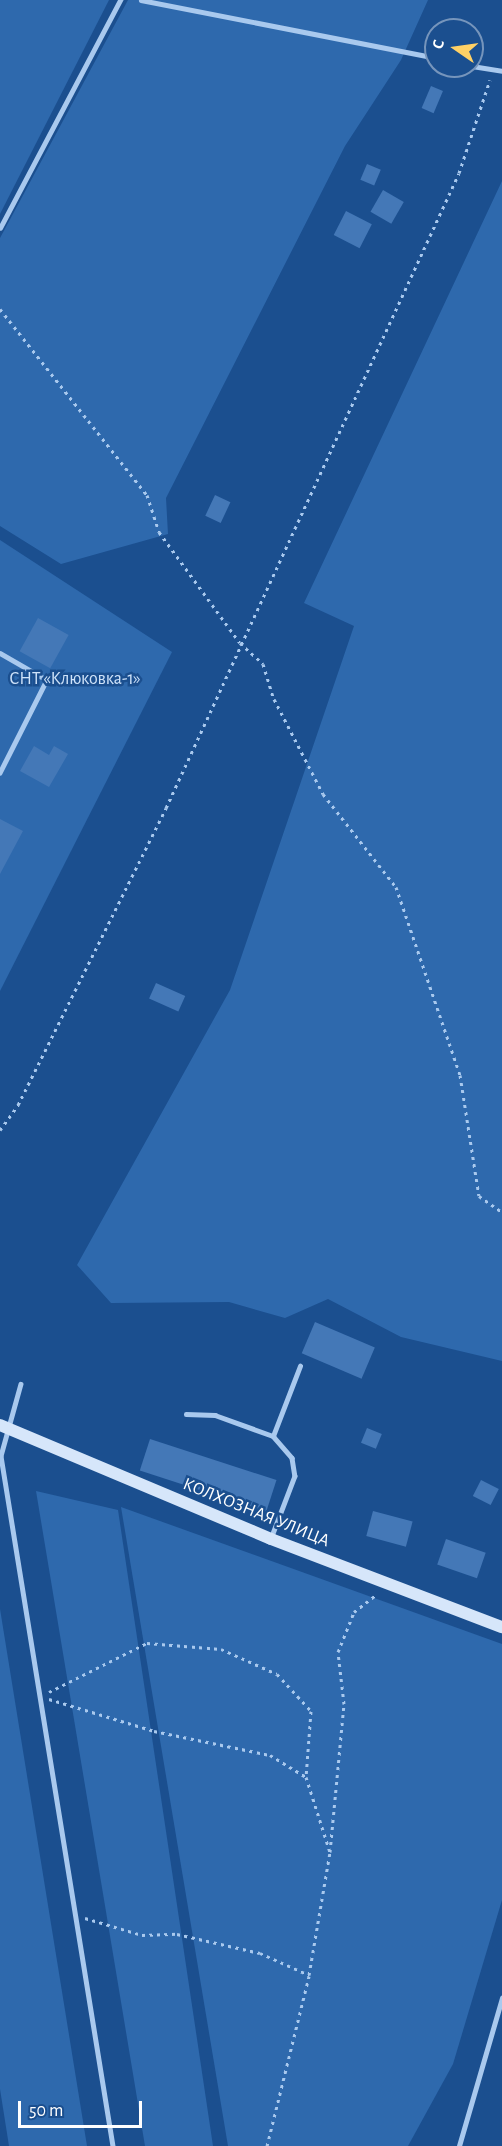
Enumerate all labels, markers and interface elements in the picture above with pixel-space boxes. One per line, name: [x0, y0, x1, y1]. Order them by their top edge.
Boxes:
north arrow: [424, 18, 484, 78]
text: С: [430, 38, 447, 51]
park label: СНТ «Клюковка-1»: [9, 668, 141, 690]
street label: КОЛХОЗНАЯ УЛИЦА: [179, 1474, 333, 1552]
scale bar: [21, 2089, 146, 2127]
text: 50 m: [29, 2102, 63, 2120]

